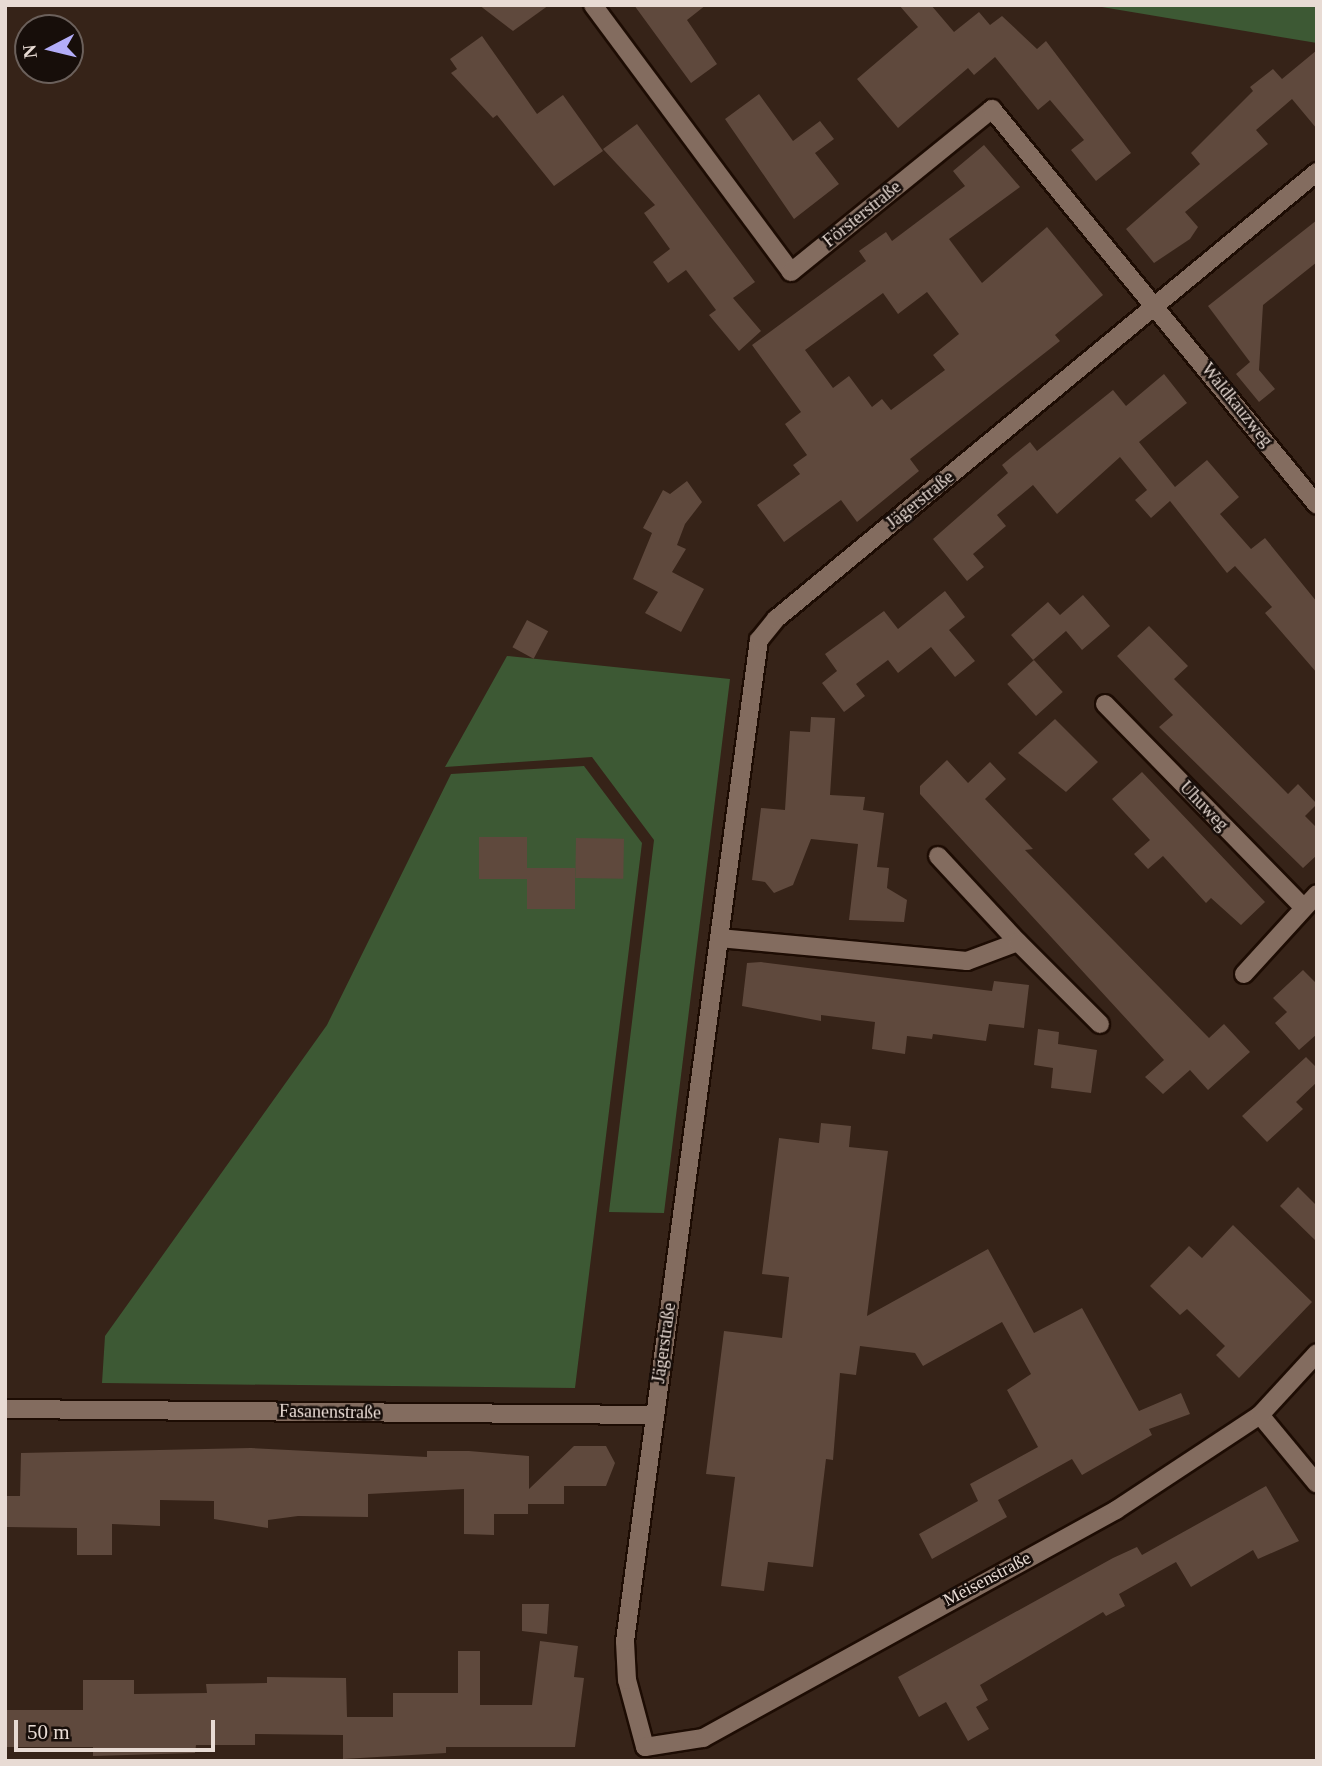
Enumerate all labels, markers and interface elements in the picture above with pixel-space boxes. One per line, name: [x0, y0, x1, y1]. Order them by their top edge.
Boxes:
north arrow: [14, 14, 84, 84]
text: N: [18, 43, 41, 59]
street label: Försterstraße: [819, 176, 905, 252]
street label: Waldkauzweg: [1197, 359, 1277, 451]
street label: Jägerstraße: [882, 466, 958, 534]
street label: Uhuweg: [1175, 777, 1233, 835]
street label: Jägerstraße: [648, 1301, 680, 1385]
street label: Fasanenstraße: [279, 1400, 381, 1424]
street label: Meisenstraße: [940, 1547, 1034, 1611]
scale bar: [18, 1706, 219, 1750]
text: 50 m: [27, 1720, 70, 1744]

